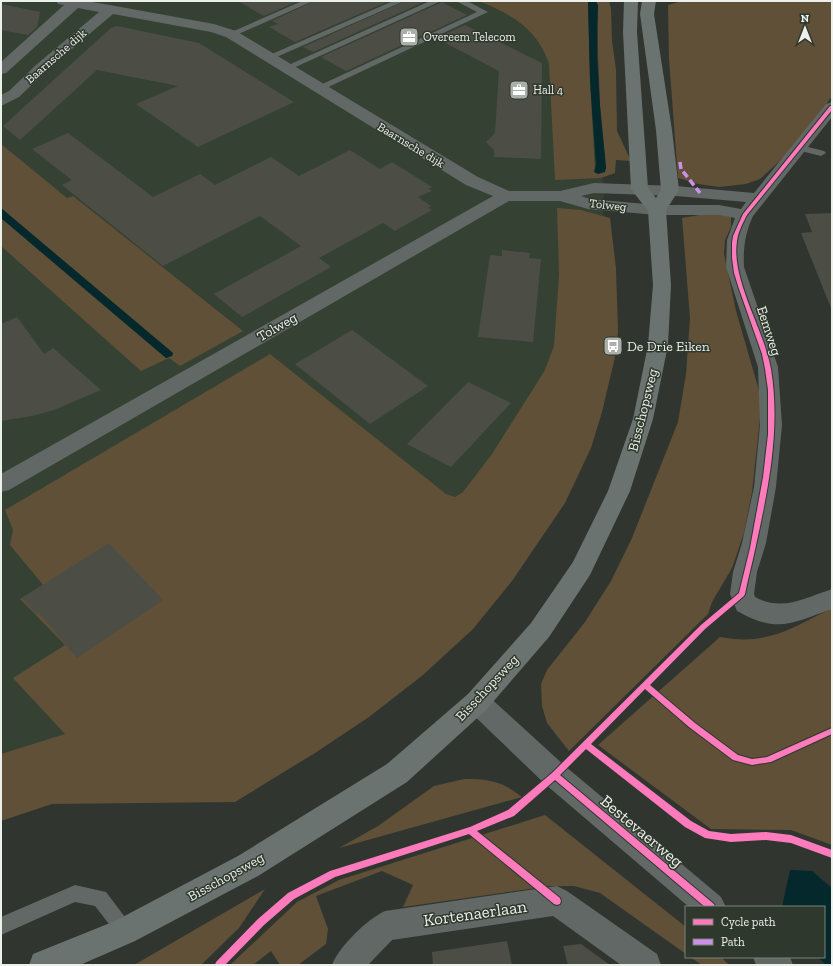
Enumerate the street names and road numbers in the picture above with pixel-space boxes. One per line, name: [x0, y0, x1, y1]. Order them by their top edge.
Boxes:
street label: Baarnsche dijk: [23, 25, 90, 87]
street label: Baarnsche dijk: [374, 119, 448, 172]
street label: Tolweg: [589, 196, 628, 214]
street label: Eemweg: [753, 304, 785, 358]
street label: Tolweg: [254, 309, 300, 345]
street label: Bisschopsweg: [624, 366, 662, 453]
street label: Bisschopsweg: [452, 651, 522, 725]
street label: Bestevaerweg: [597, 791, 688, 872]
street label: Bisschopsweg: [185, 849, 267, 905]
street label: Kortenaerlaan: [422, 896, 528, 930]

